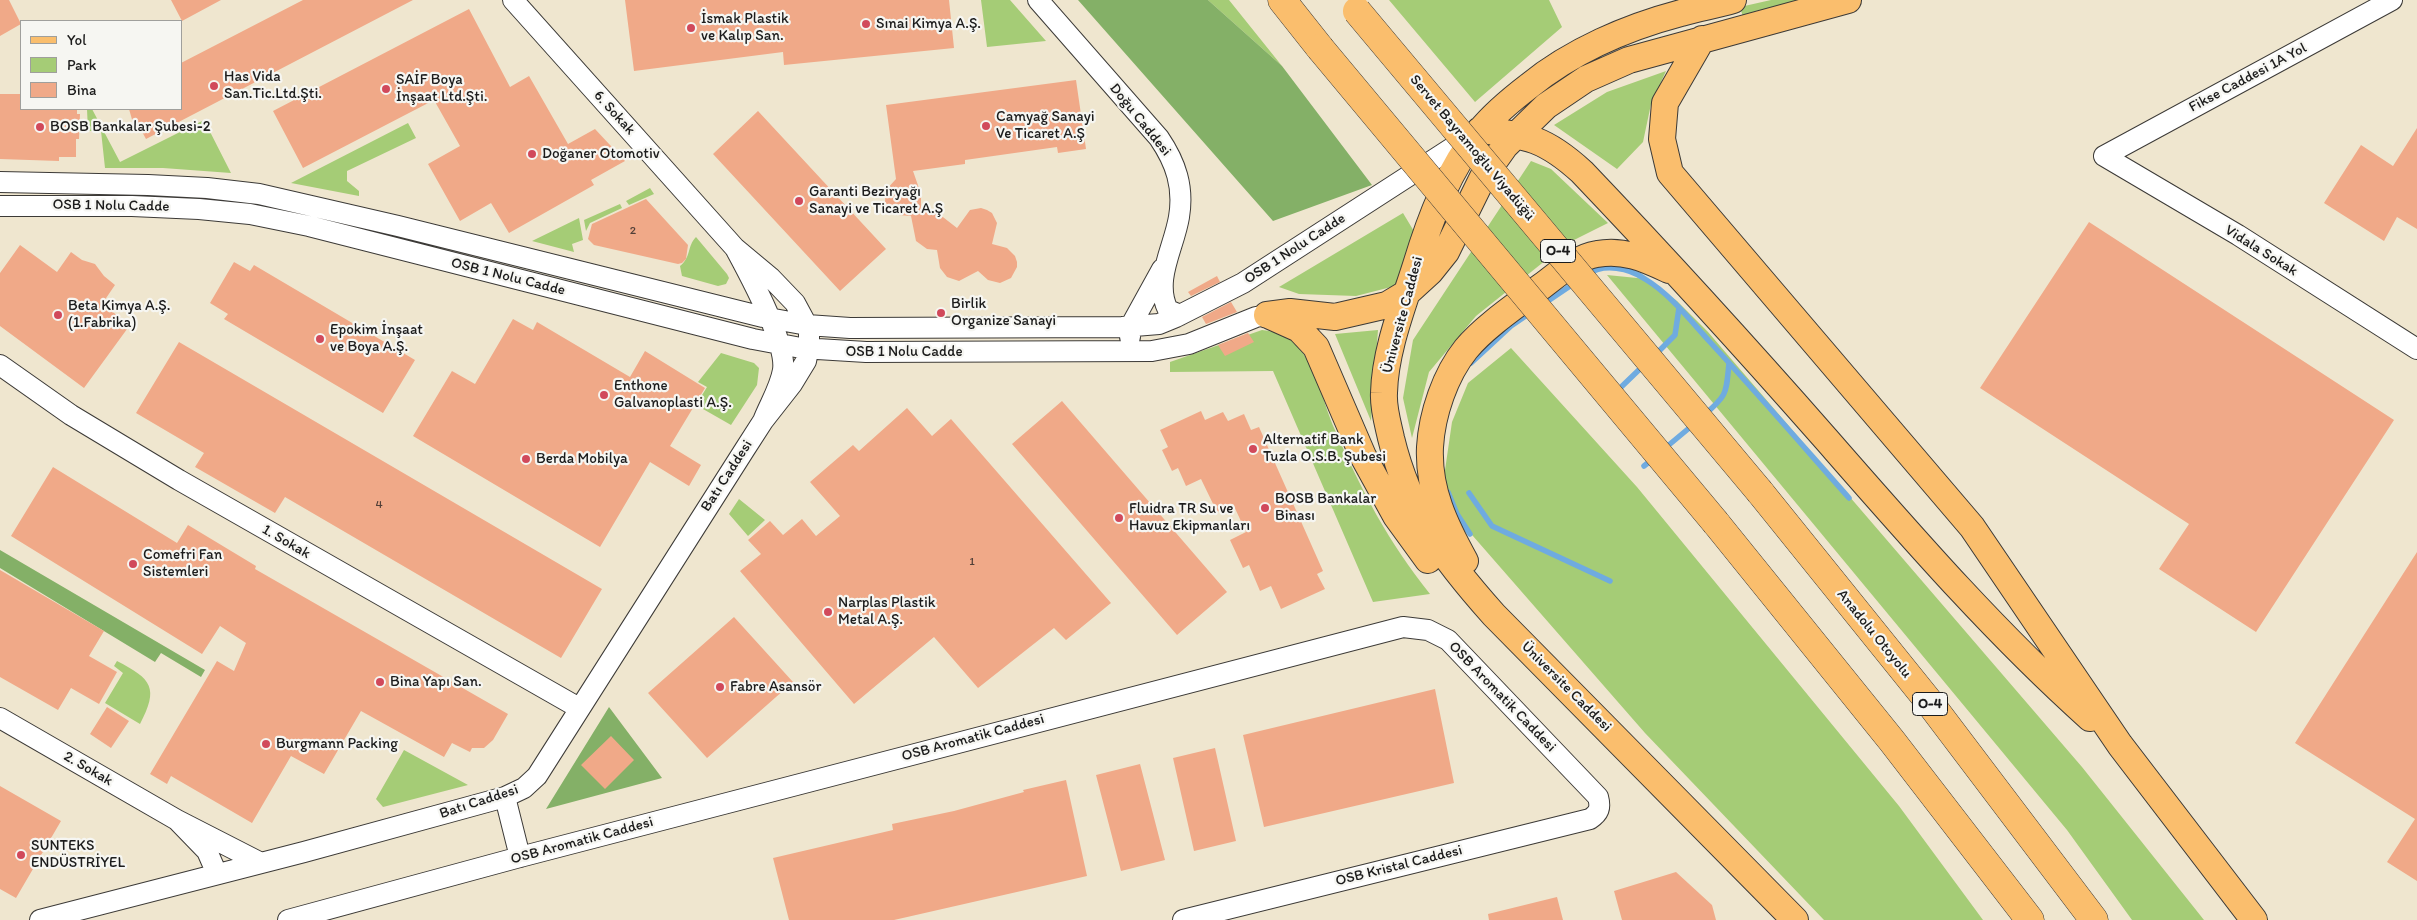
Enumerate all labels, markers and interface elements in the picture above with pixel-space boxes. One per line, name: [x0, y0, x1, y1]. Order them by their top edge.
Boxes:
place label: İsmak Plastik ve Kalıp San.: [701, 10, 789, 45]
place label: Sınai Kimya A.Ş.: [876, 15, 981, 33]
marker: Sınai Kimya A.Ş.: [860, 18, 872, 30]
legend: [20, 20, 182, 110]
marker: İsmak Plastik ve Kalıp San.: [685, 22, 697, 34]
text: Yol: [67, 31, 86, 49]
street label: Fikse Caddesi 1A Yol: [2186, 39, 2310, 117]
text: Park: [67, 56, 97, 74]
place label: Has Vida San.Tic.Ltd.Şti.: [224, 68, 322, 103]
place label: SAİF Boya İnşaat Ltd.Şti.: [396, 71, 487, 106]
street label: Servet Bayramoğlu Viyadüğü: [1406, 71, 1538, 225]
marker: Has Vida San.Tic.Ltd.Şti.: [208, 80, 220, 92]
street label: Doğu Caddesi: [1105, 80, 1175, 160]
text: Bina: [67, 81, 96, 99]
marker: SAİF Boya İnşaat Ltd.Şti.: [380, 83, 392, 95]
street label: 6. Sokak: [589, 87, 639, 139]
place label: Camyağ Sanayi Ve Ticaret A.Ş: [996, 108, 1095, 143]
place label: BOSB Bankalar Şubesi-2: [50, 118, 211, 136]
marker: Camyağ Sanayi Ve Ticaret A.Ş: [980, 120, 992, 132]
marker: BOSB Bankalar Şubesi-2: [34, 121, 46, 133]
place label: Doğaner Otomotiv: [542, 145, 660, 163]
marker: Doğaner Otomotiv: [526, 148, 538, 160]
place label: Garanti Beziryağı Sanayi ve Ticaret A.Ş: [809, 183, 943, 218]
marker: Garanti Beziryağı Sanayi ve Ticaret A.Ş: [793, 195, 805, 207]
street label: OSB 1 Nolu Cadde: [52, 196, 170, 216]
street label: OSB 1 Nolu Cadde: [1241, 210, 1349, 288]
street label: Vidala Sokak: [2221, 221, 2301, 281]
house number: 2: [630, 224, 636, 238]
road number: O-4: [1540, 240, 1576, 262]
street label: OSB 1 Nolu Cadde: [449, 254, 567, 300]
street label: Üniversite Caddesi: [1379, 255, 1427, 375]
place label: Birlik Organize Sanayi: [951, 295, 1056, 330]
place label: Beta Kimya A.Ş. (1.Fabrika): [68, 297, 171, 332]
marker: Birlik Organize Sanayi: [935, 307, 947, 319]
marker: Beta Kimya A.Ş. (1.Fabrika): [52, 309, 64, 321]
place label: Epokim İnşaat ve Boya A.Ş.: [330, 321, 423, 356]
marker: Epokim İnşaat ve Boya A.Ş.: [314, 333, 326, 345]
street label: OSB 1 Nolu Cadde: [846, 343, 962, 361]
place label: Enthone Galvanoplasti A.Ş.: [614, 377, 732, 412]
marker: Enthone Galvanoplasti A.Ş.: [598, 389, 610, 401]
place label: Alternatif Bank Tuzla O.S.B. Şubesi: [1263, 431, 1386, 466]
street label: Batı Caddesi: [697, 437, 757, 515]
marker: Alternatif Bank Tuzla O.S.B. Şubesi: [1247, 443, 1259, 455]
place label: Berda Mobilya: [536, 450, 628, 468]
marker: Berda Mobilya: [520, 453, 532, 465]
place label: BOSB Bankalar Binası: [1275, 490, 1376, 525]
house number: 4: [375, 498, 383, 512]
place label: Fluidra TR Su ve Havuz Ekipmanları: [1129, 500, 1250, 535]
marker: BOSB Bankalar Binası: [1259, 502, 1271, 514]
marker: Fluidra TR Su ve Havuz Ekipmanları: [1113, 512, 1125, 524]
street label: 1. Sokak: [259, 521, 313, 563]
place label: Comefri Fan Sistemleri: [143, 546, 222, 581]
house number: 1: [969, 555, 975, 569]
marker: Comefri Fan Sistemleri: [127, 558, 139, 570]
street label: Anadolu Otoyolu: [1833, 586, 1915, 682]
place label: Narplas Plastik Metal A.Ş.: [838, 594, 935, 629]
marker: Narplas Plastik Metal A.Ş.: [822, 606, 834, 618]
street label: OSB Aromatik Caddesi: [1445, 638, 1559, 756]
street label: Üniversite Caddesi: [1517, 638, 1615, 736]
place label: Bina Yapı San.: [390, 673, 482, 691]
marker: Bina Yapı San.: [374, 676, 386, 688]
place label: Fabre Asansör: [730, 678, 821, 696]
marker: Fabre Asansör: [714, 681, 726, 693]
road number: O-4: [1912, 692, 1948, 716]
street label: OSB Aromatik Caddesi: [900, 710, 1046, 766]
place label: Burgmann Packing: [276, 735, 398, 753]
marker: Burgmann Packing: [260, 738, 272, 750]
street label: 2. Sokak: [60, 748, 116, 790]
street label: Batı Caddesi: [437, 781, 521, 823]
street label: OSB Aromatik Caddesi: [509, 813, 655, 869]
place label: SUNTEKS ENDÜSTRİYEL: [31, 837, 125, 872]
street label: OSB Kristal Caddesi: [1334, 842, 1464, 890]
marker: SUNTEKS ENDÜSTRİYEL: [15, 849, 27, 861]

